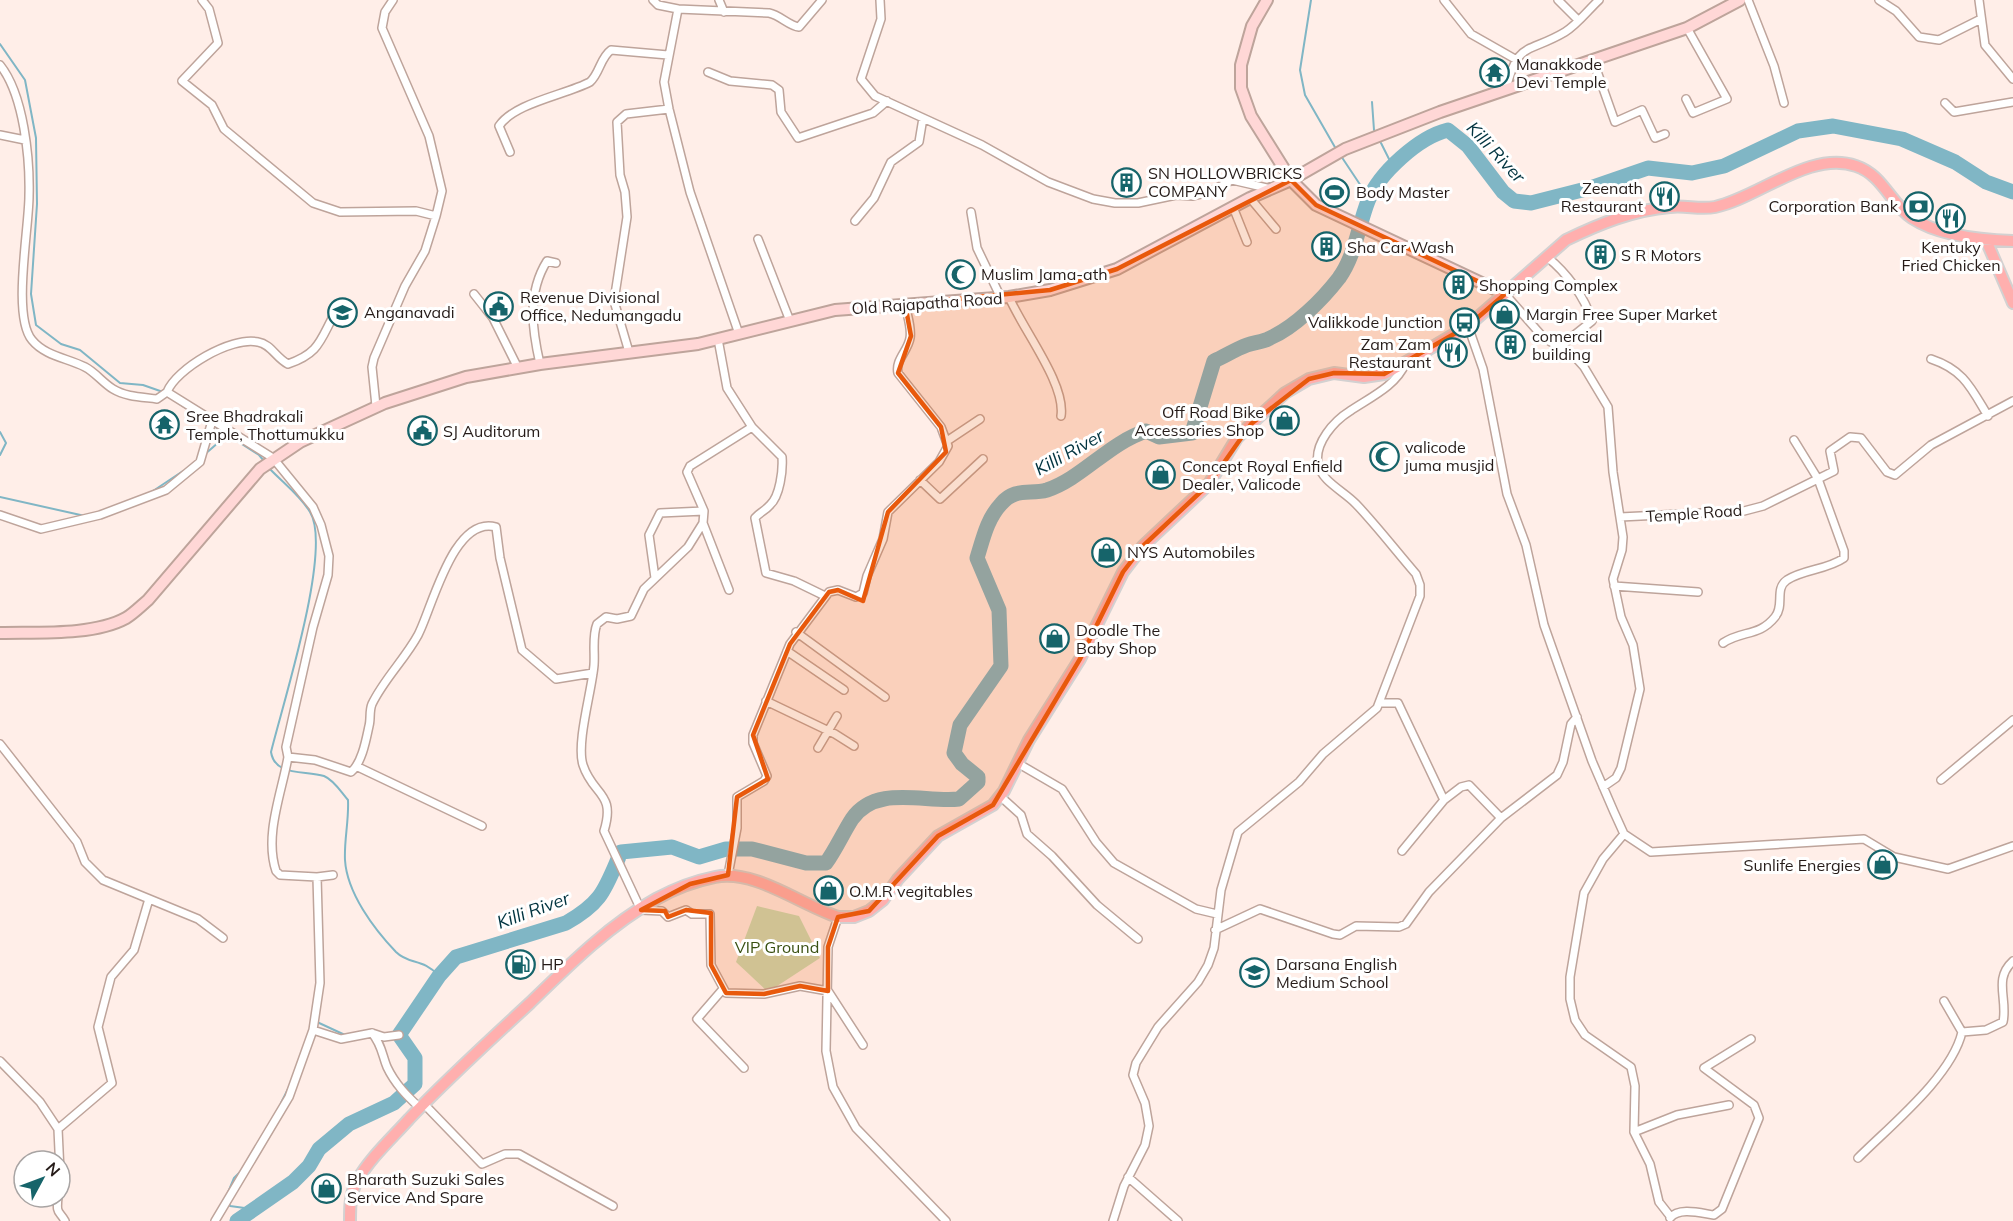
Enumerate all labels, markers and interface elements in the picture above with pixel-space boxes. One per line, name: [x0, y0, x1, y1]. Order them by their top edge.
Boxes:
place label: Manakkode Devi Temple: [1516, 54, 1606, 92]
temple icon: Manakkode Devi Temple: [1479, 57, 1511, 89]
water label: Killi River: [1462, 116, 1531, 189]
place label: SN HOLLOWBRICKS COMPANY: [1148, 163, 1302, 201]
building icon: SN HOLLOWBRICKS COMPANY: [1111, 166, 1143, 198]
sports icon: Body Master: [1319, 176, 1351, 208]
place label: Zeenath Restaurant: [1561, 178, 1643, 216]
restaurant icon: Zeenath Restaurant: [1648, 181, 1680, 213]
place label: Body Master: [1356, 182, 1450, 202]
bank icon: Corporation Bank: [1903, 190, 1935, 222]
place label: Corporation Bank: [1768, 196, 1899, 216]
restaurant icon: Kentuky Fried Chicken: [1935, 203, 1967, 235]
building icon: Sha Car Wash: [1310, 231, 1342, 263]
place label: Sha Car Wash: [1347, 237, 1454, 257]
place label: Kentuky Fried Chicken: [1901, 237, 2001, 275]
building icon: S R Motors: [1584, 239, 1616, 271]
place label: S R Motors: [1621, 245, 1702, 265]
mosque icon: Muslim Jama-ath: [944, 258, 976, 290]
place label: Muslim Jama-ath: [981, 264, 1108, 284]
building icon: Shopping Complex: [1442, 269, 1474, 301]
place label: Shopping Complex: [1479, 275, 1618, 295]
place label: Revenue Divisional Office, Nedumangadu: [520, 287, 682, 325]
street label: Old Rajapatha Road: [851, 288, 1003, 318]
public building icon: Revenue Divisional Office, Nedumangadu: [483, 290, 515, 322]
school or university icon: Anganavadi: [327, 296, 359, 328]
shop icon: Margin Free Super Market: [1489, 298, 1521, 330]
place label: Anganavadi: [364, 302, 455, 322]
place label: Margin Free Super Market: [1526, 304, 1718, 324]
bus stop icon: Valikkode Junction: [1448, 306, 1480, 338]
place label: Valikkode Junction: [1308, 312, 1443, 332]
place label: comercial building: [1532, 326, 1603, 364]
building icon: comercial building: [1495, 329, 1527, 361]
place label: Zam Zam Restaurant: [1349, 334, 1431, 372]
restaurant icon: Zam Zam Restaurant: [1436, 337, 1468, 369]
place label: Off Road Bike Accessories Shop: [1135, 402, 1264, 440]
shop icon: Off Road Bike Accessories Shop: [1269, 405, 1301, 437]
place label: Sree Bhadrakali Temple, Thottumukku: [186, 406, 344, 444]
temple icon: Sree Bhadrakali Temple, Thottumukku: [149, 409, 181, 441]
public building icon: SJ Auditorum: [406, 415, 438, 447]
place label: SJ Auditorum: [443, 421, 540, 441]
water label: Killi River: [1030, 423, 1109, 480]
place label: valicode juma musjid: [1404, 437, 1494, 475]
mosque icon: valicode juma musjid: [1368, 440, 1400, 472]
place label: Concept Royal Enfield Dealer, Valicode: [1182, 456, 1343, 494]
shop icon: Concept Royal Enfield Dealer, Valicode: [1145, 459, 1177, 491]
street label: Temple Road: [1645, 500, 1743, 526]
shop icon: NYS Automobiles: [1090, 536, 1122, 568]
place label: NYS Automobiles: [1127, 542, 1255, 562]
place label: Doodle The Baby Shop: [1076, 620, 1160, 658]
shop icon: Doodle The Baby Shop: [1039, 623, 1071, 655]
shop icon: Sunlife Energies: [1866, 849, 1898, 881]
place label: Sunlife Energies: [1743, 855, 1861, 875]
shop icon: O.M.R vegitables: [812, 875, 844, 907]
place label: O.M.R vegitables: [849, 881, 973, 901]
water label: Killi River: [493, 886, 574, 934]
park label: VIP Ground: [735, 937, 819, 957]
fuel station icon: HP: [504, 948, 536, 980]
place label: HP: [541, 954, 564, 974]
place label: Darsana English Medium School: [1276, 954, 1397, 992]
school or university icon: Darsana English Medium School: [1239, 957, 1271, 989]
north arrow: [12, 1149, 72, 1209]
text: N: [42, 1158, 65, 1180]
place label: Bharath Suzuki Sales Service And Spare: [347, 1169, 504, 1207]
shop icon: Bharath Suzuki Sales Service And Spare: [310, 1172, 342, 1204]

